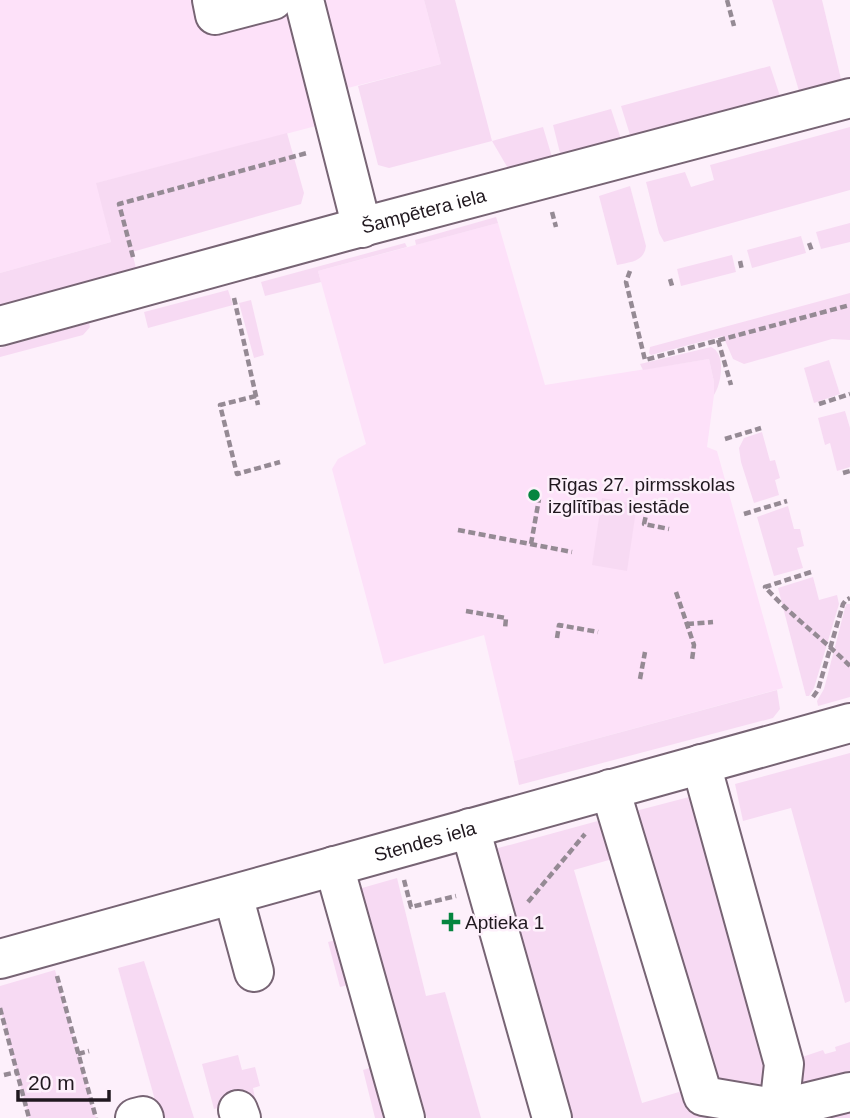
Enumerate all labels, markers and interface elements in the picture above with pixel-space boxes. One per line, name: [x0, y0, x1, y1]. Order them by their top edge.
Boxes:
street label: Šampētera iela: [359, 185, 489, 238]
place label: Rīgas 27. pirmsskolas izglītības iestāde: [548, 474, 735, 517]
marker: Rīgas 27. pirmsskolas izglītības iestāde: [526, 487, 542, 503]
street label: Stendes iela: [372, 817, 479, 866]
place label: Aptieka 1: [465, 912, 544, 933]
marker: Aptieka 1: [443, 914, 459, 930]
scale bar: [18, 1058, 108, 1102]
text: 20 m: [28, 1071, 75, 1094]

